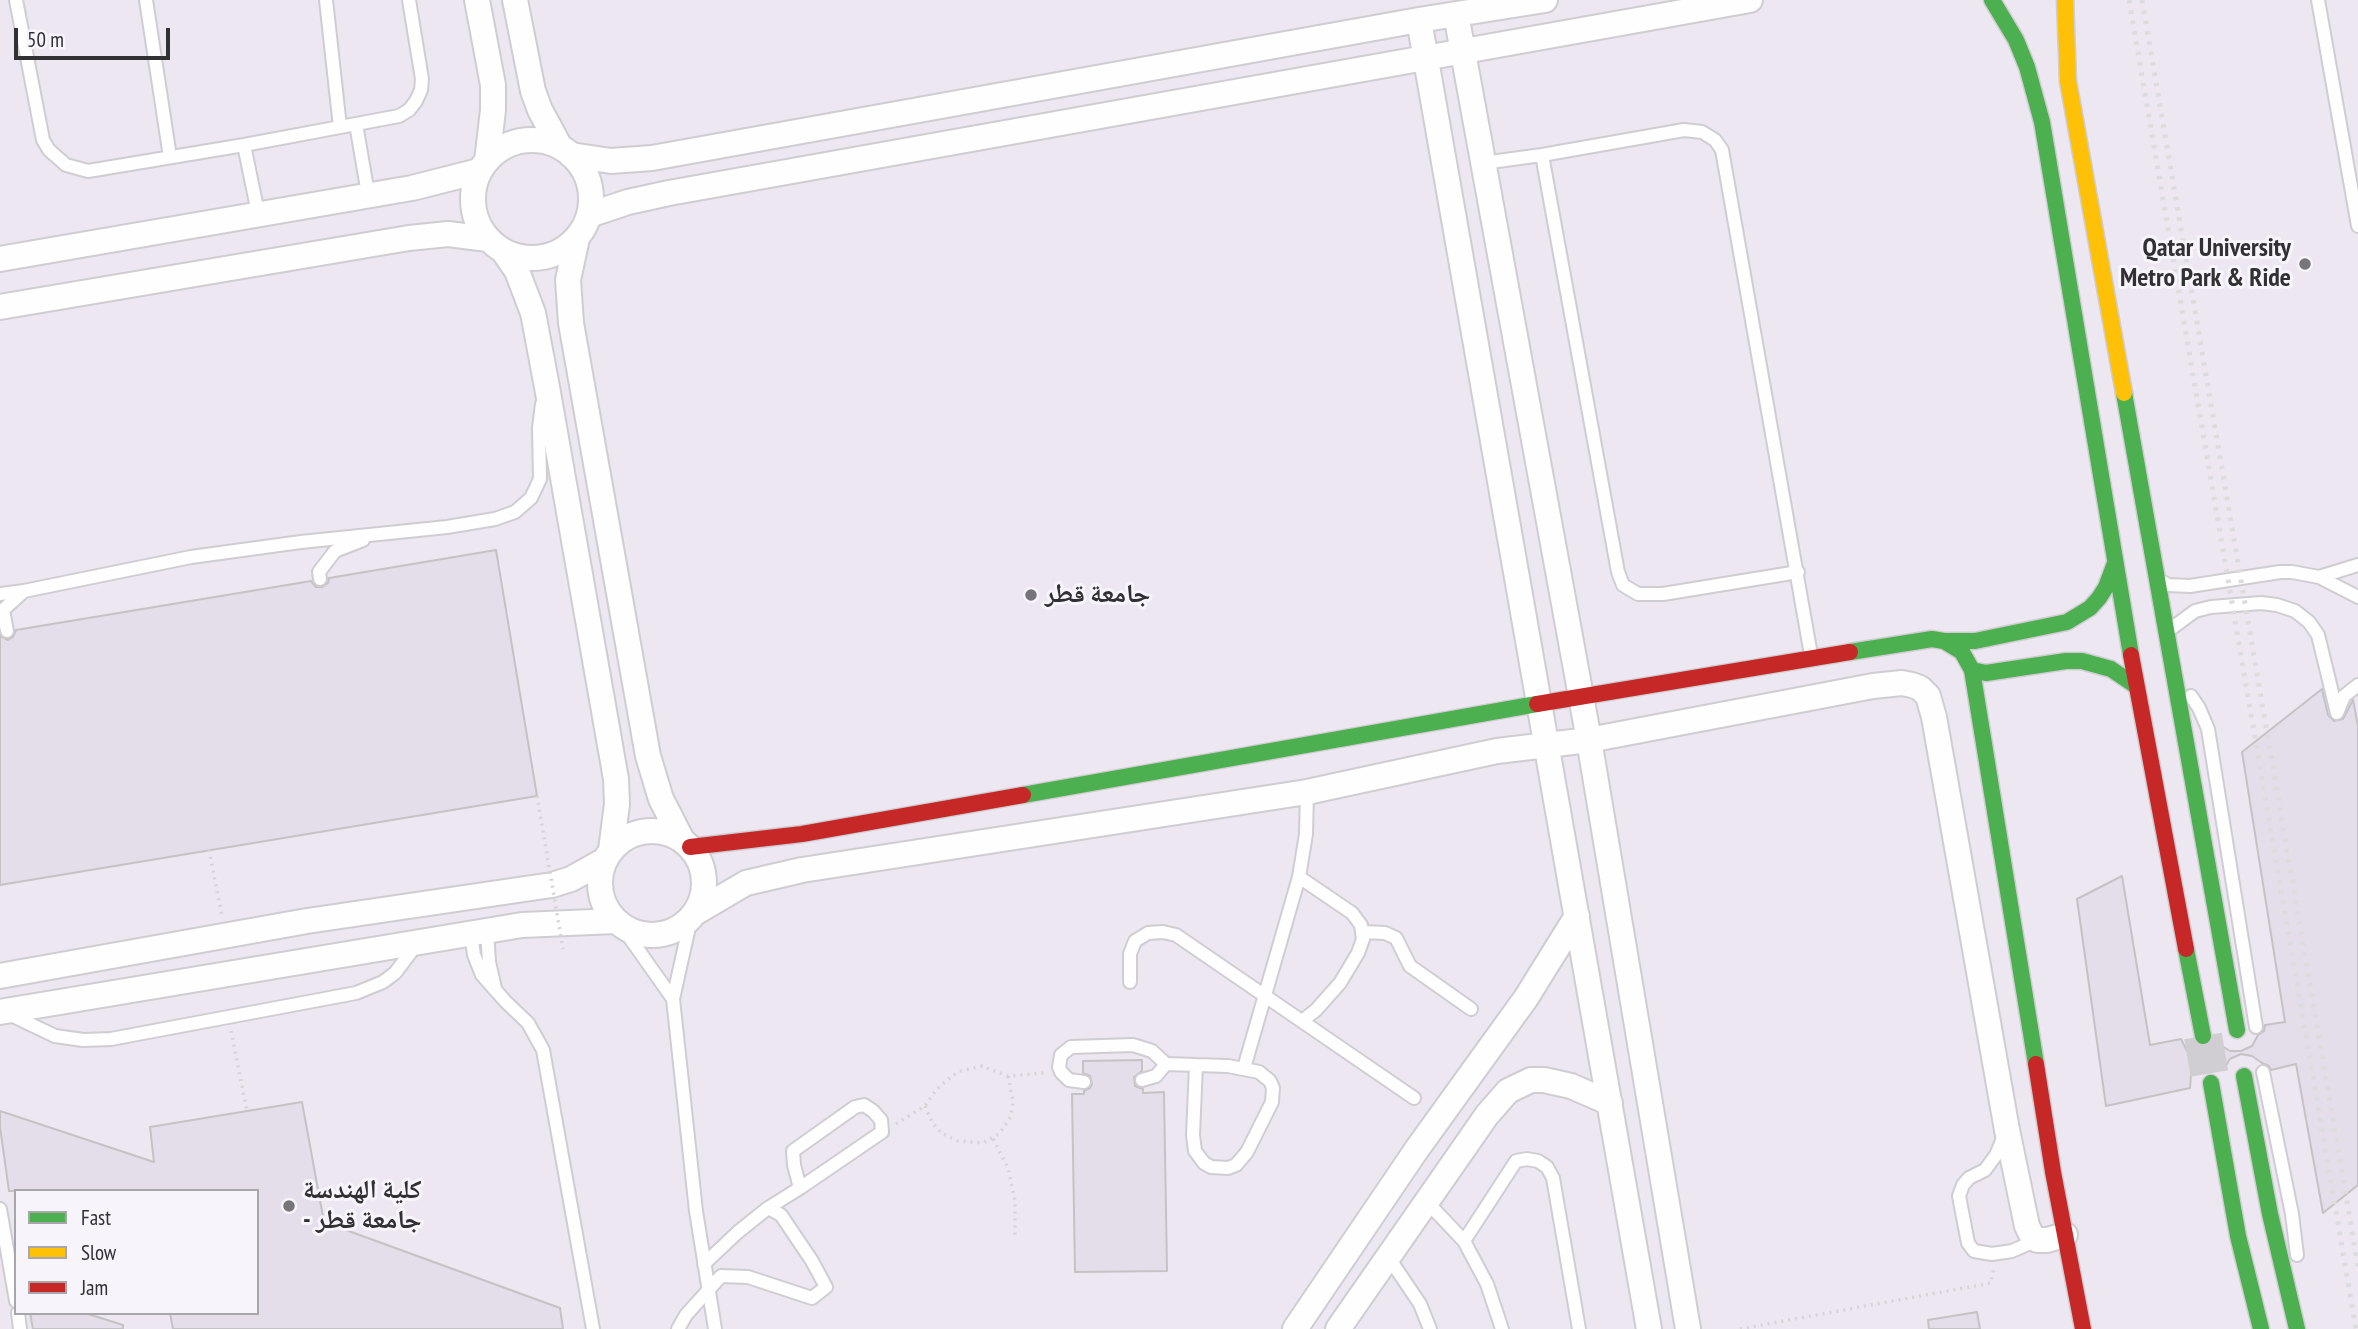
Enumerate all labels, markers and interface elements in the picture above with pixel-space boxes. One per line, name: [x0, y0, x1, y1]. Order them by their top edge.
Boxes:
scale bar: [18, 14, 173, 58]
text: 50 m: [27, 26, 64, 53]
place label: Qatar University Metro Park & Ride: [2120, 233, 2291, 294]
marker: Qatar University Metro Park & Ride: [2297, 256, 2313, 272]
place label: جامعة قطر: [1045, 579, 1150, 611]
marker: جامعة قطر: [1023, 587, 1039, 603]
place label: كلية الهندسة - جامعة قطر: [303, 1175, 422, 1236]
legend: [14, 1189, 259, 1315]
marker: كلية الهندسة - جامعة قطر: [281, 1198, 297, 1214]
text: Fast: [81, 1204, 111, 1231]
text: Slow: [81, 1239, 116, 1266]
text: Jam: [81, 1274, 108, 1301]

